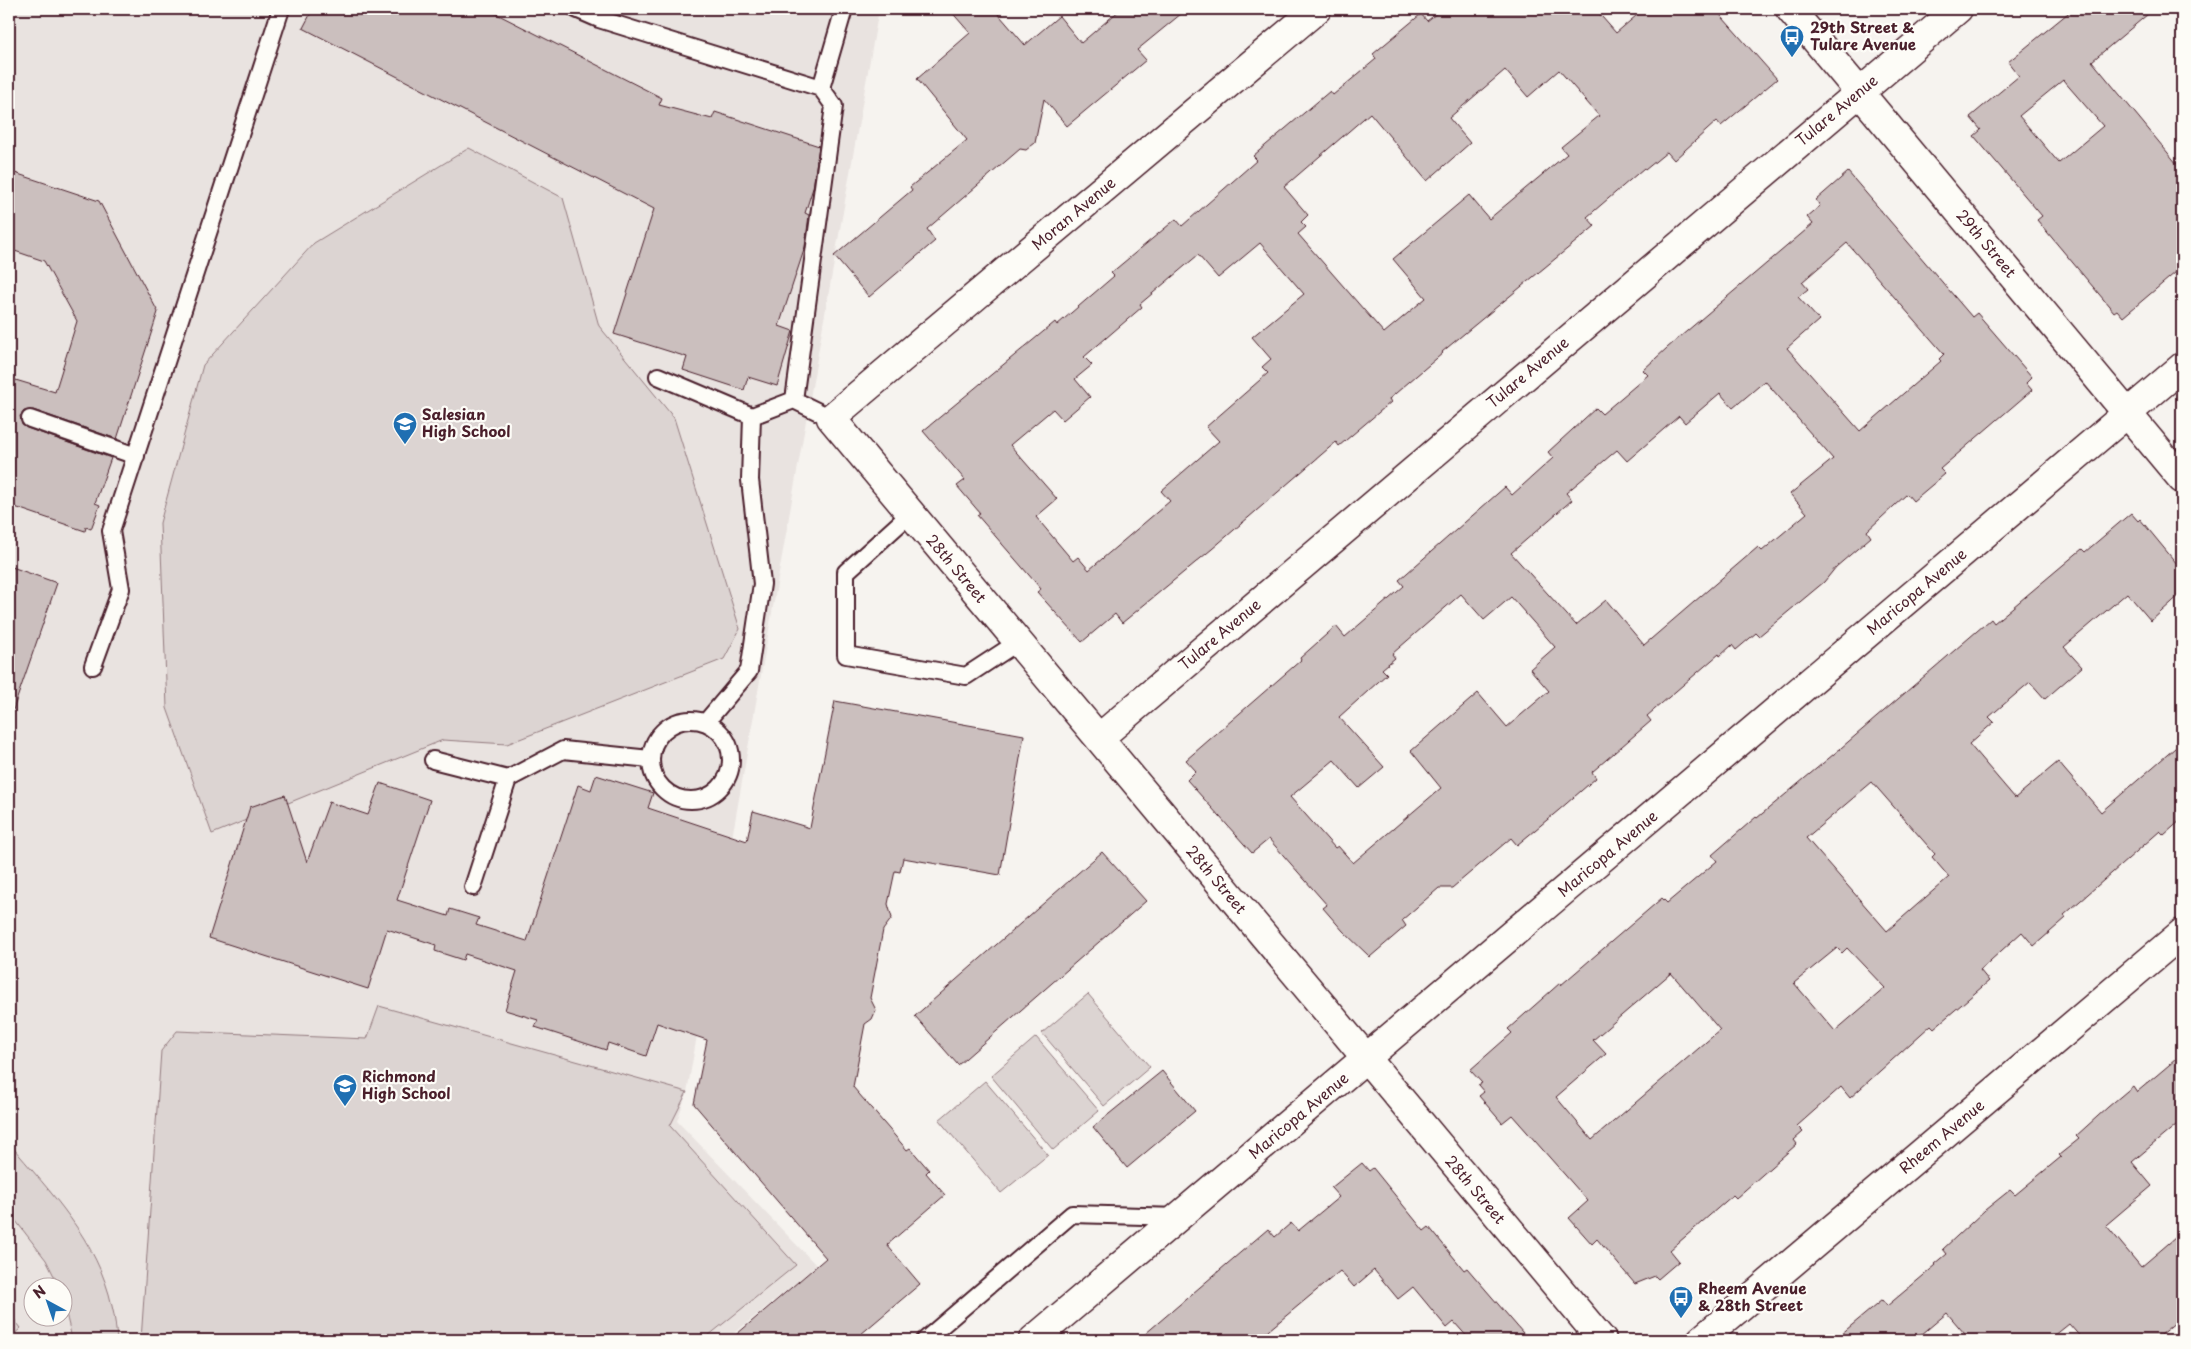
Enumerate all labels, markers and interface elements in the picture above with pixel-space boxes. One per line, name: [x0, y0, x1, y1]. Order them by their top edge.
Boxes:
place label: 29th Street & Tulare Avenue: [1810, 15, 1916, 55]
bus stop icon: 29th Street & Tulare Avenue: [1779, 24, 1805, 58]
street label: Tulare Avenue: [1790, 69, 1882, 151]
street label: Moran Avenue: [1026, 171, 1120, 255]
street label: 29th Street: [1952, 204, 2023, 282]
street label: Tulare Avenue: [1481, 331, 1573, 413]
place label: Salesian High School: [422, 402, 511, 442]
school or university icon: Salesian High School: [392, 411, 418, 445]
street label: 28th Street: [922, 529, 993, 607]
street label: Maricopa Avenue: [1861, 542, 1971, 640]
street label: Tulare Avenue: [1173, 593, 1265, 675]
street label: Maricopa Avenue: [1552, 804, 1662, 902]
street label: 28th Street: [1182, 840, 1253, 918]
place label: Richmond High School: [362, 1064, 451, 1104]
street label: Maricopa Avenue: [1243, 1066, 1353, 1164]
school or university icon: Richmond High School: [332, 1073, 358, 1107]
street label: Rheem Avenue: [1893, 1093, 1989, 1178]
street label: 28th Street: [1441, 1150, 1512, 1228]
north arrow: [22, 1276, 72, 1326]
place label: Rheem Avenue & 28th Street: [1698, 1276, 1806, 1316]
text: N: [28, 1280, 50, 1303]
bus stop icon: Rheem Avenue & 28th Street: [1668, 1285, 1694, 1319]

